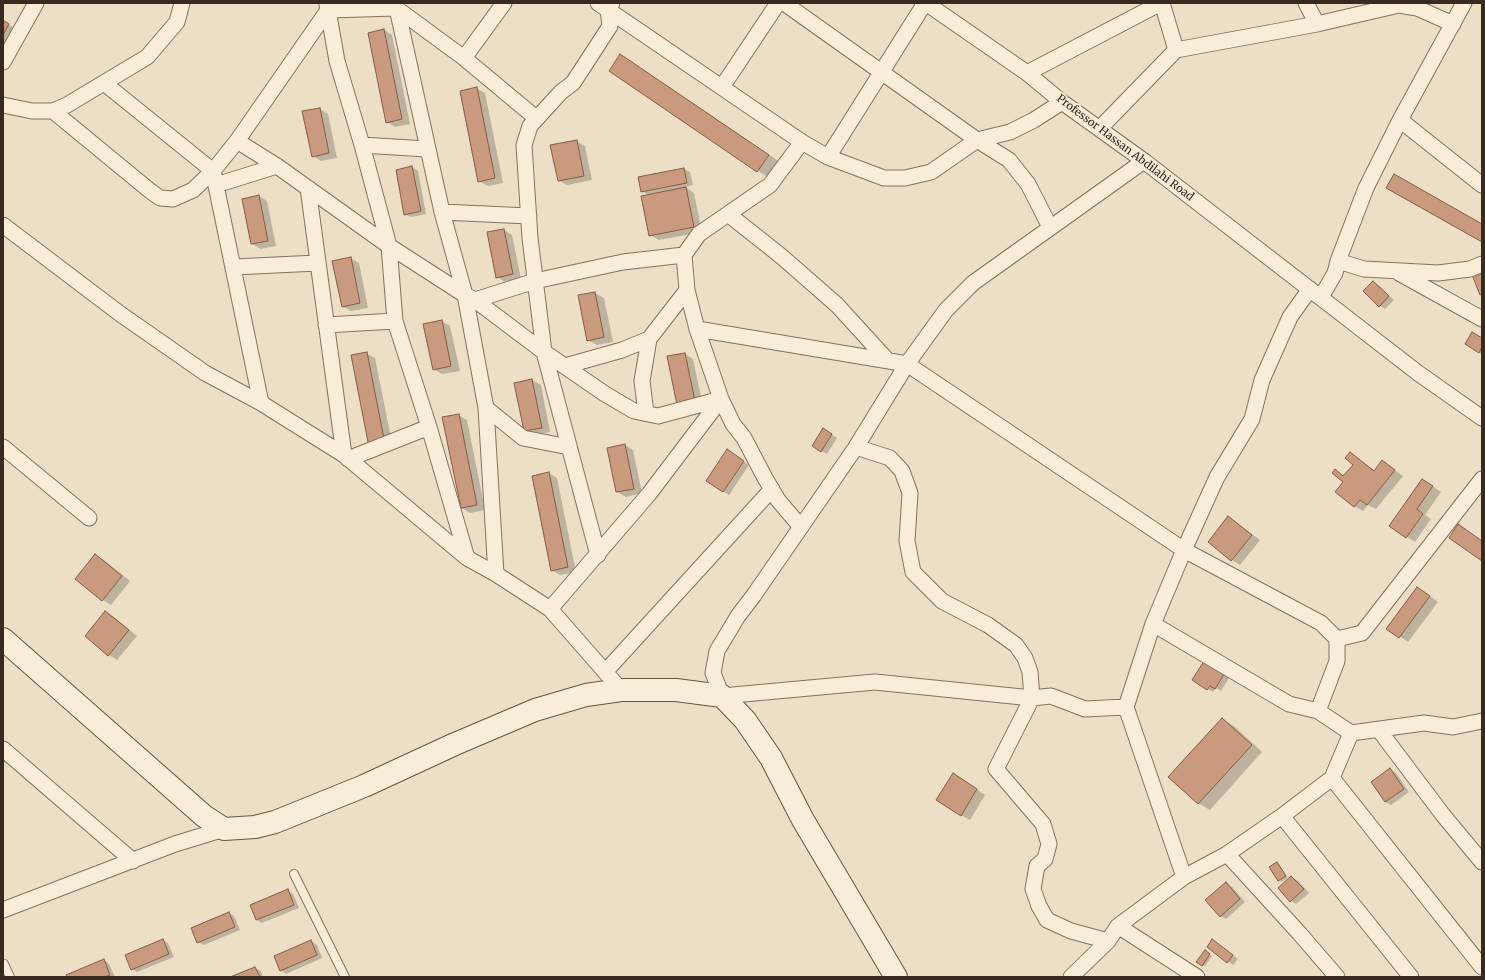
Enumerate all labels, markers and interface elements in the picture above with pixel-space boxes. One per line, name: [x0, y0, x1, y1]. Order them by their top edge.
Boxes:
street label: Professor Hassan Abdilahi Road: [1054, 92, 1196, 204]

